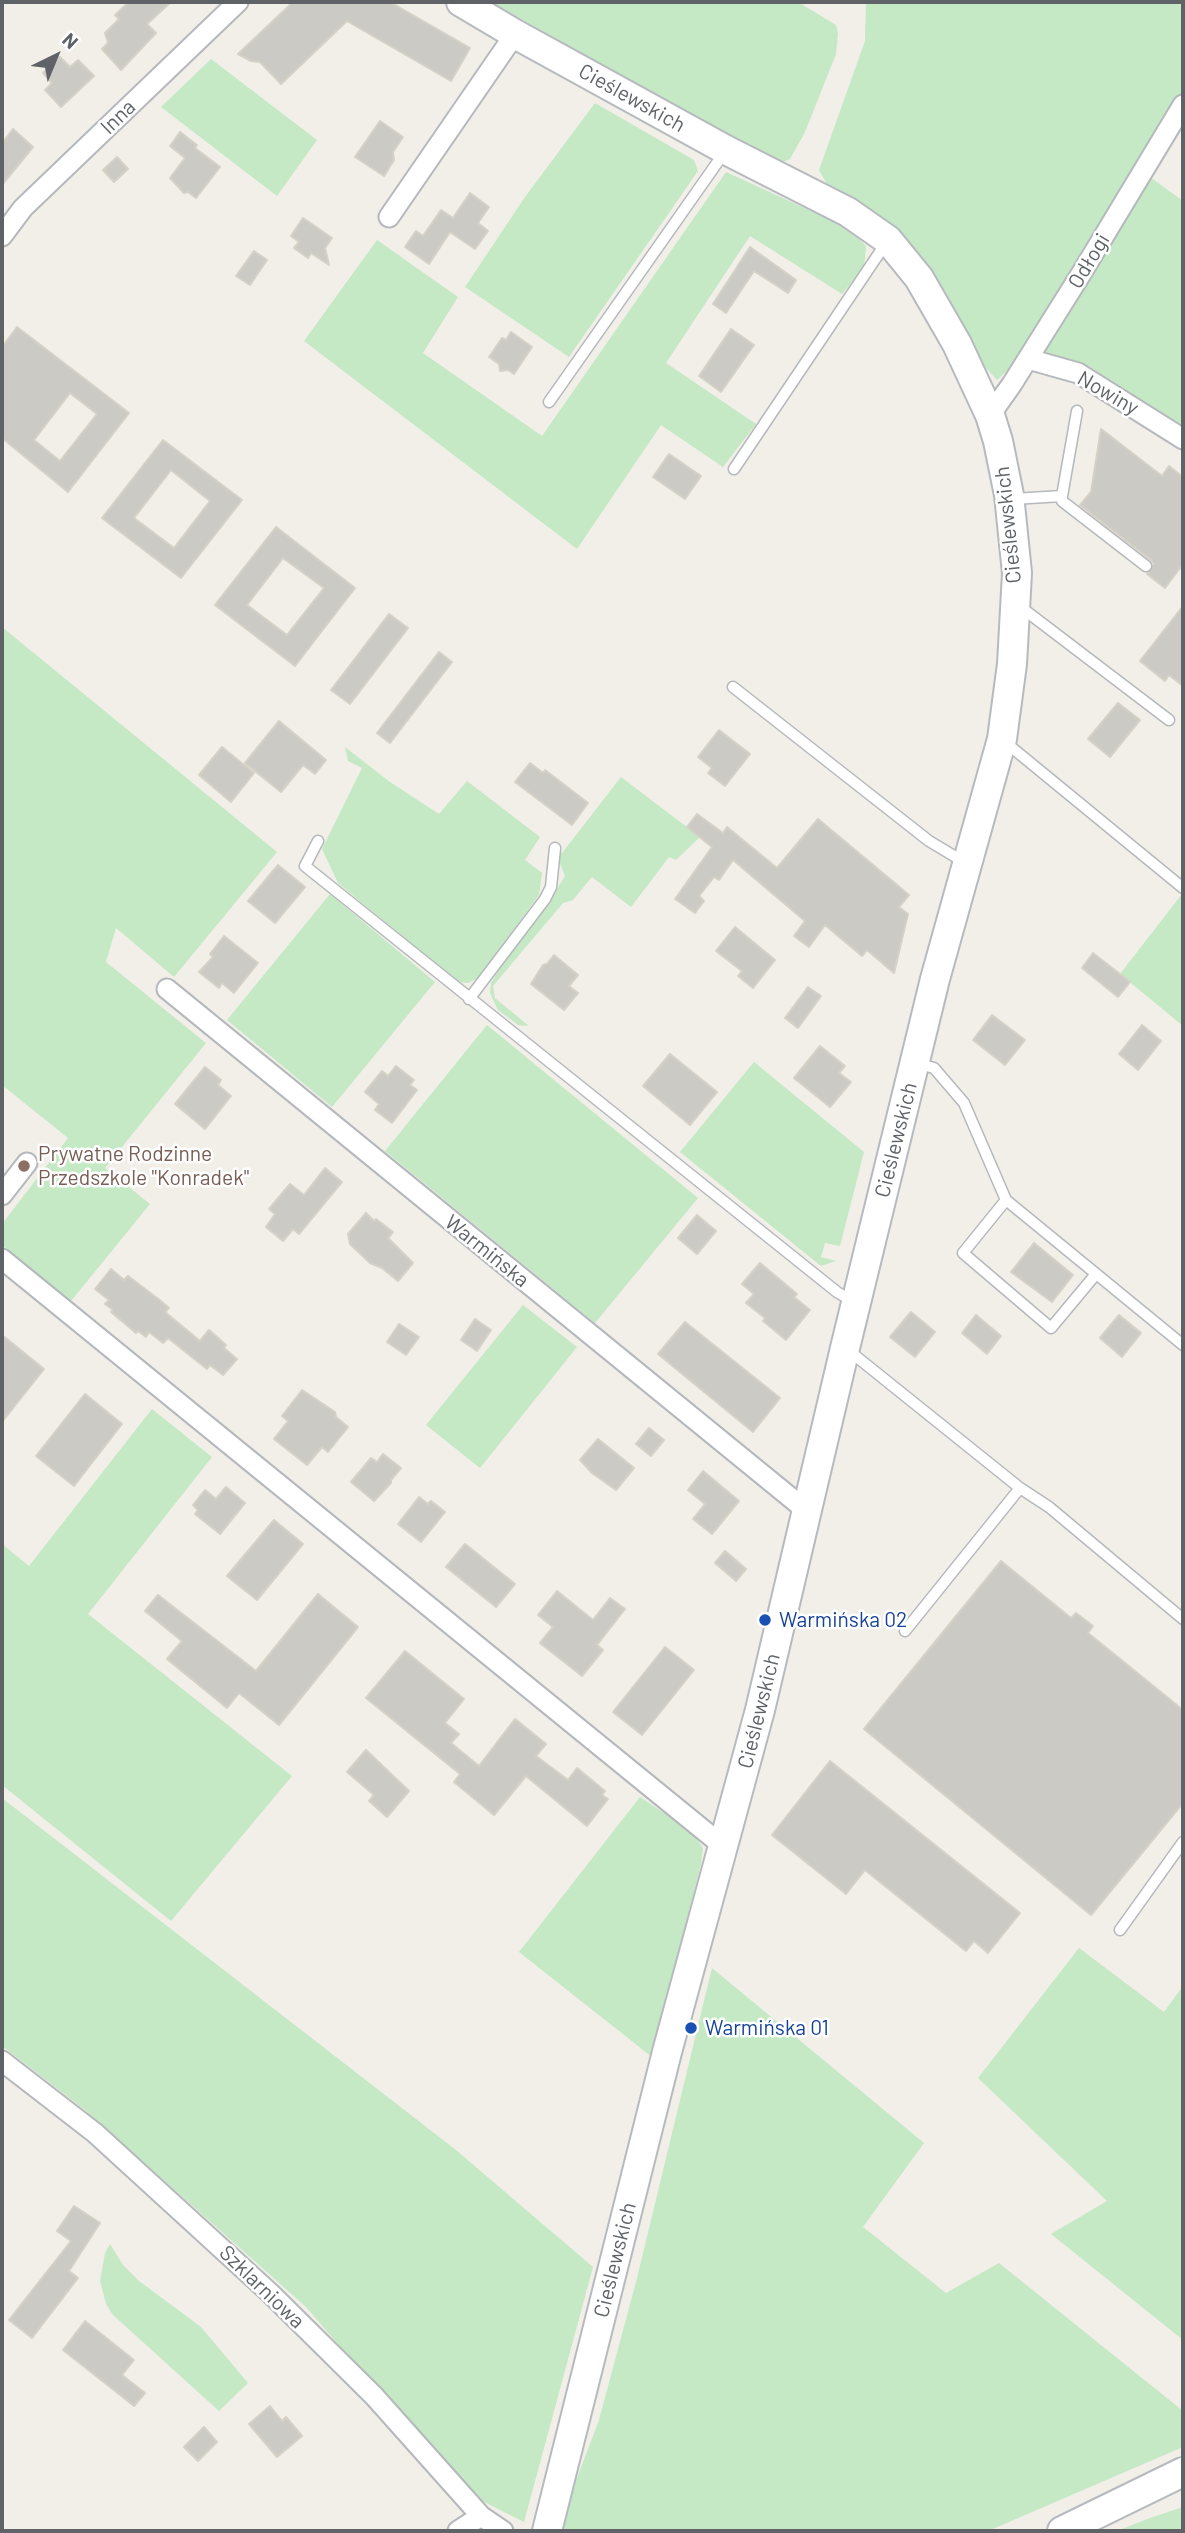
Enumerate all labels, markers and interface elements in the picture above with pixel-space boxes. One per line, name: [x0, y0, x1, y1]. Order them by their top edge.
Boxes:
north arrow: [21, 21, 91, 91]
text: N: [58, 28, 83, 53]
street label: Cieślewskich: [574, 58, 690, 138]
street label: Inna: [95, 94, 141, 140]
street label: Odłogi: [1063, 229, 1115, 293]
street label: Nowiny: [1073, 365, 1143, 421]
street label: Cieślewskich: [989, 465, 1027, 585]
street label: Cieślewskich: [870, 1080, 922, 1200]
place label: Prywatne Rodzinne Przedszkole "Konradek": [38, 1141, 249, 1191]
marker: Prywatne Rodzinne Przedszkole "Konradek": [16, 1158, 32, 1174]
street label: Warmińska: [440, 1209, 534, 1293]
place label: Warmińska 02: [779, 1607, 907, 1633]
marker: Warmińska 02: [757, 1612, 773, 1628]
street label: Cieślewskich: [733, 1651, 785, 1771]
place label: Warmińska 01: [705, 2015, 829, 2041]
marker: Warmińska 01: [683, 2020, 699, 2036]
street label: Cieślewskich: [589, 2200, 641, 2320]
street label: Szklarniowa: [214, 2240, 310, 2334]

